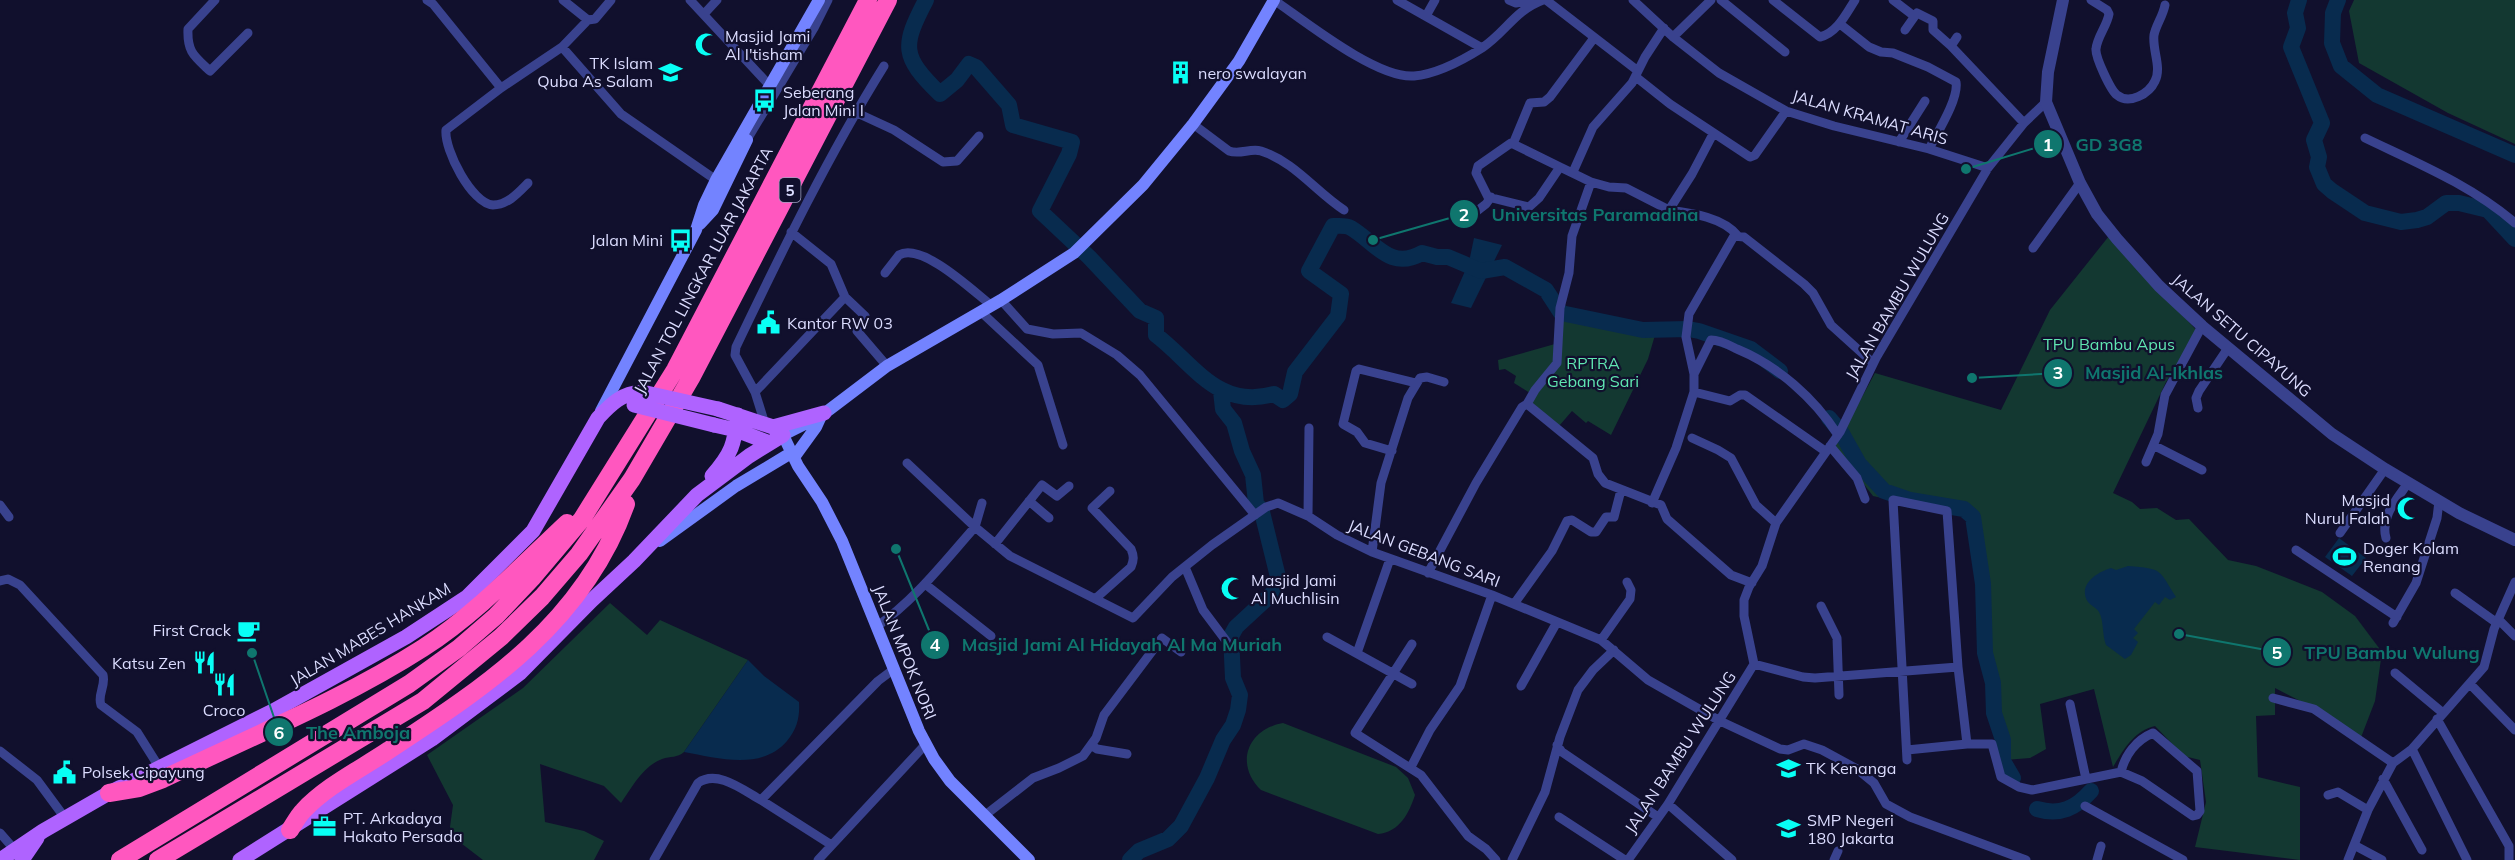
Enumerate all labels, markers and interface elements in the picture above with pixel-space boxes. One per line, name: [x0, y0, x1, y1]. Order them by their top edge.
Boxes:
place label: Masjid Jami Al I'tisham: [725, 26, 810, 64]
mosque icon: Masjid Jami Al I'tisham: [694, 32, 720, 58]
place label: TK Islam Quba As Salam: [537, 53, 653, 91]
school or university icon: TK Islam Quba As Salam: [658, 59, 684, 85]
building icon: nero swalayan: [1167, 60, 1193, 86]
place label: nero swalayan: [1198, 63, 1307, 83]
place label: Seberang Jalan Mini I: [783, 82, 864, 120]
street label: JALAN KRAMAT ARIS: [1790, 85, 1950, 149]
bus stop icon: Seberang Jalan Mini I: [752, 88, 778, 114]
callout: GD 3G8: [2033, 126, 2154, 162]
text: 1: [2043, 133, 2053, 156]
text: GD 3G8: [2076, 133, 2143, 156]
street label: JALAN TOL LINGKAR LUAR JAKARTA: [629, 143, 777, 397]
road number: 5: [780, 178, 800, 202]
callout: Universitas Paramadina: [1449, 196, 1710, 232]
text: 2: [1459, 203, 1469, 226]
text: Universitas Paramadina: [1491, 203, 1699, 226]
street label: JALAN BAMBU WULUNG: [1841, 209, 1953, 383]
bus stop icon: Jalan Mini: [668, 227, 694, 253]
place label: Jalan Mini: [590, 230, 663, 250]
street label: JALAN SETU CIPAYUNG: [2168, 269, 2316, 401]
public building icon: Kantor RW 03: [756, 310, 782, 336]
place label: Kantor RW 03: [787, 313, 893, 333]
park label: TPU Bambu Apus: [2043, 334, 2175, 354]
park label: RPTRA Gebang Sari: [1547, 353, 1639, 391]
callout: Masjid Al-Ikhlas: [2043, 355, 2235, 391]
text: 3: [2053, 361, 2063, 384]
text: Masjid Al-Ikhlas: [2085, 361, 2223, 384]
place label: Masjid Nurul Falah: [2305, 490, 2390, 528]
mosque icon: Masjid Nurul Falah: [2395, 496, 2421, 522]
street label: JALAN GEBANG SARI: [1345, 515, 1503, 591]
place label: Doger Kolam Renang: [2363, 538, 2459, 576]
sports icon: Doger Kolam Renang: [2332, 544, 2358, 570]
place label: Masjid Jami Al Muchlisin: [1251, 570, 1340, 608]
mosque icon: Masjid Jami Al Muchlisin: [1220, 576, 1246, 602]
street label: JALAN MABES HANKAM: [286, 578, 454, 690]
street label: JALAN MPOK NORI: [869, 582, 941, 722]
cafe icon: First Crack: [236, 617, 262, 643]
place label: First Crack: [152, 620, 232, 640]
callout: Masjid Jami Al Hidayah Al Ma Muriah: [920, 627, 1295, 663]
text: 4: [930, 633, 941, 656]
text: Masjid Jami Al Hidayah Al Ma Muriah: [962, 633, 1282, 656]
callout: TPU Bambu Wulung: [2262, 634, 2491, 670]
text: 5: [2272, 641, 2283, 664]
text: TPU Bambu Wulung: [2304, 641, 2480, 664]
restaurant icon: Katsu Zen: [191, 650, 217, 676]
place label: Katsu Zen: [112, 653, 186, 673]
street label: JALAN BAMBU WULUNG: [1620, 667, 1740, 837]
restaurant icon: Croco: [211, 672, 237, 698]
place label: Croco: [203, 700, 245, 720]
callout: The Amboja: [264, 714, 422, 750]
text: 6: [274, 721, 285, 744]
text: The Amboja: [306, 721, 410, 744]
school or university icon: TK Kenanga: [1775, 755, 1801, 781]
place label: TK Kenanga: [1806, 758, 1896, 778]
public building icon: Polsek Cipayung: [51, 759, 77, 785]
place label: Polsek Cipayung: [82, 762, 205, 782]
place label: PT. Arkadaya Hakato Persada: [343, 808, 463, 846]
place label: SMP Negeri 180 Jakarta: [1807, 810, 1894, 848]
office icon: PT. Arkadaya Hakato Persada: [312, 814, 338, 840]
school or university icon: SMP Negeri 180 Jakarta: [1776, 816, 1802, 842]

